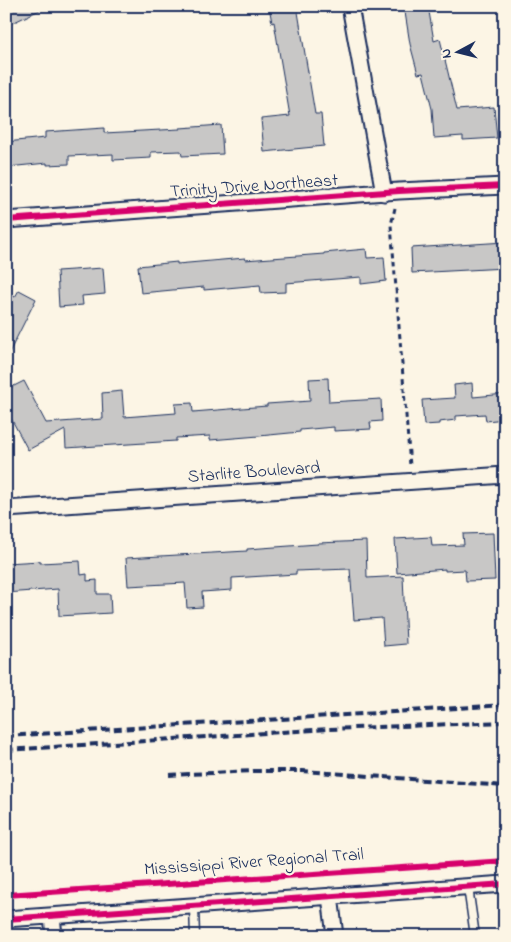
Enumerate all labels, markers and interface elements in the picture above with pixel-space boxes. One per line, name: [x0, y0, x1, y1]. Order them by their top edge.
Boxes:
north arrow: [434, 28, 484, 78]
text: N: [436, 47, 458, 59]
street label: Trinity Drive Northeast: [169, 168, 339, 206]
street label: Starlite Boulevard: [187, 455, 321, 491]
street label: Mississippi River Regional Trail: [143, 842, 365, 885]

